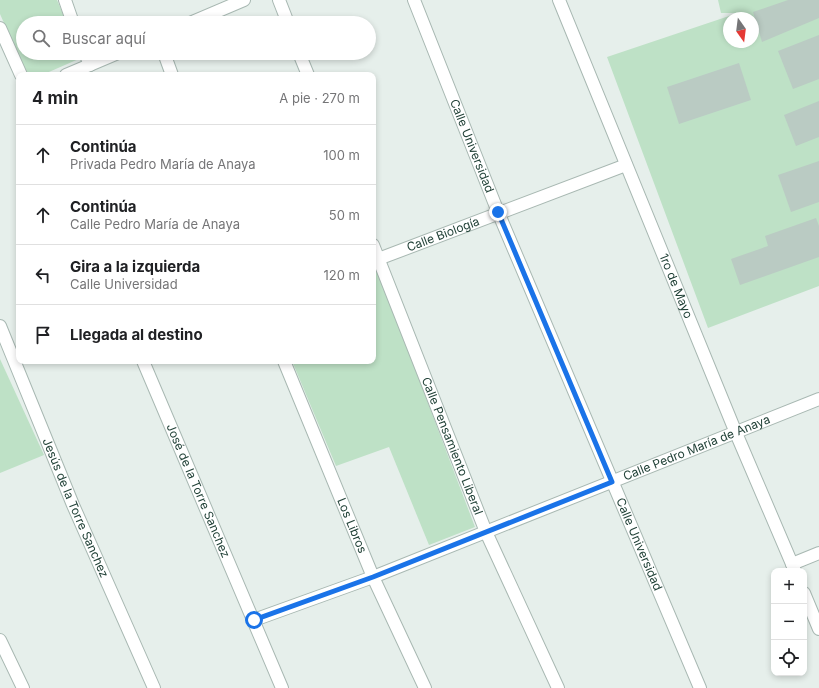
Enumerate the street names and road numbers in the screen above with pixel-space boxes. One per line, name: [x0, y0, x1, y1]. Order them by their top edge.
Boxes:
street label: Calle Universidad: [447, 97, 498, 195]
street label: Calle Biología: [404, 213, 482, 255]
street label: 1ro de Mayo: [656, 251, 696, 320]
street label: Calle Pensamiento Liberal: [419, 375, 486, 517]
street label: Calle Pedro María de Anaya: [621, 411, 772, 483]
street label: José de la Torre Sanchez: [164, 421, 234, 560]
street label: Jesús de la Torre Sanchez: [40, 436, 112, 580]
street label: Los Libros: [334, 495, 370, 555]
street label: Calle Universidad: [613, 495, 666, 593]

